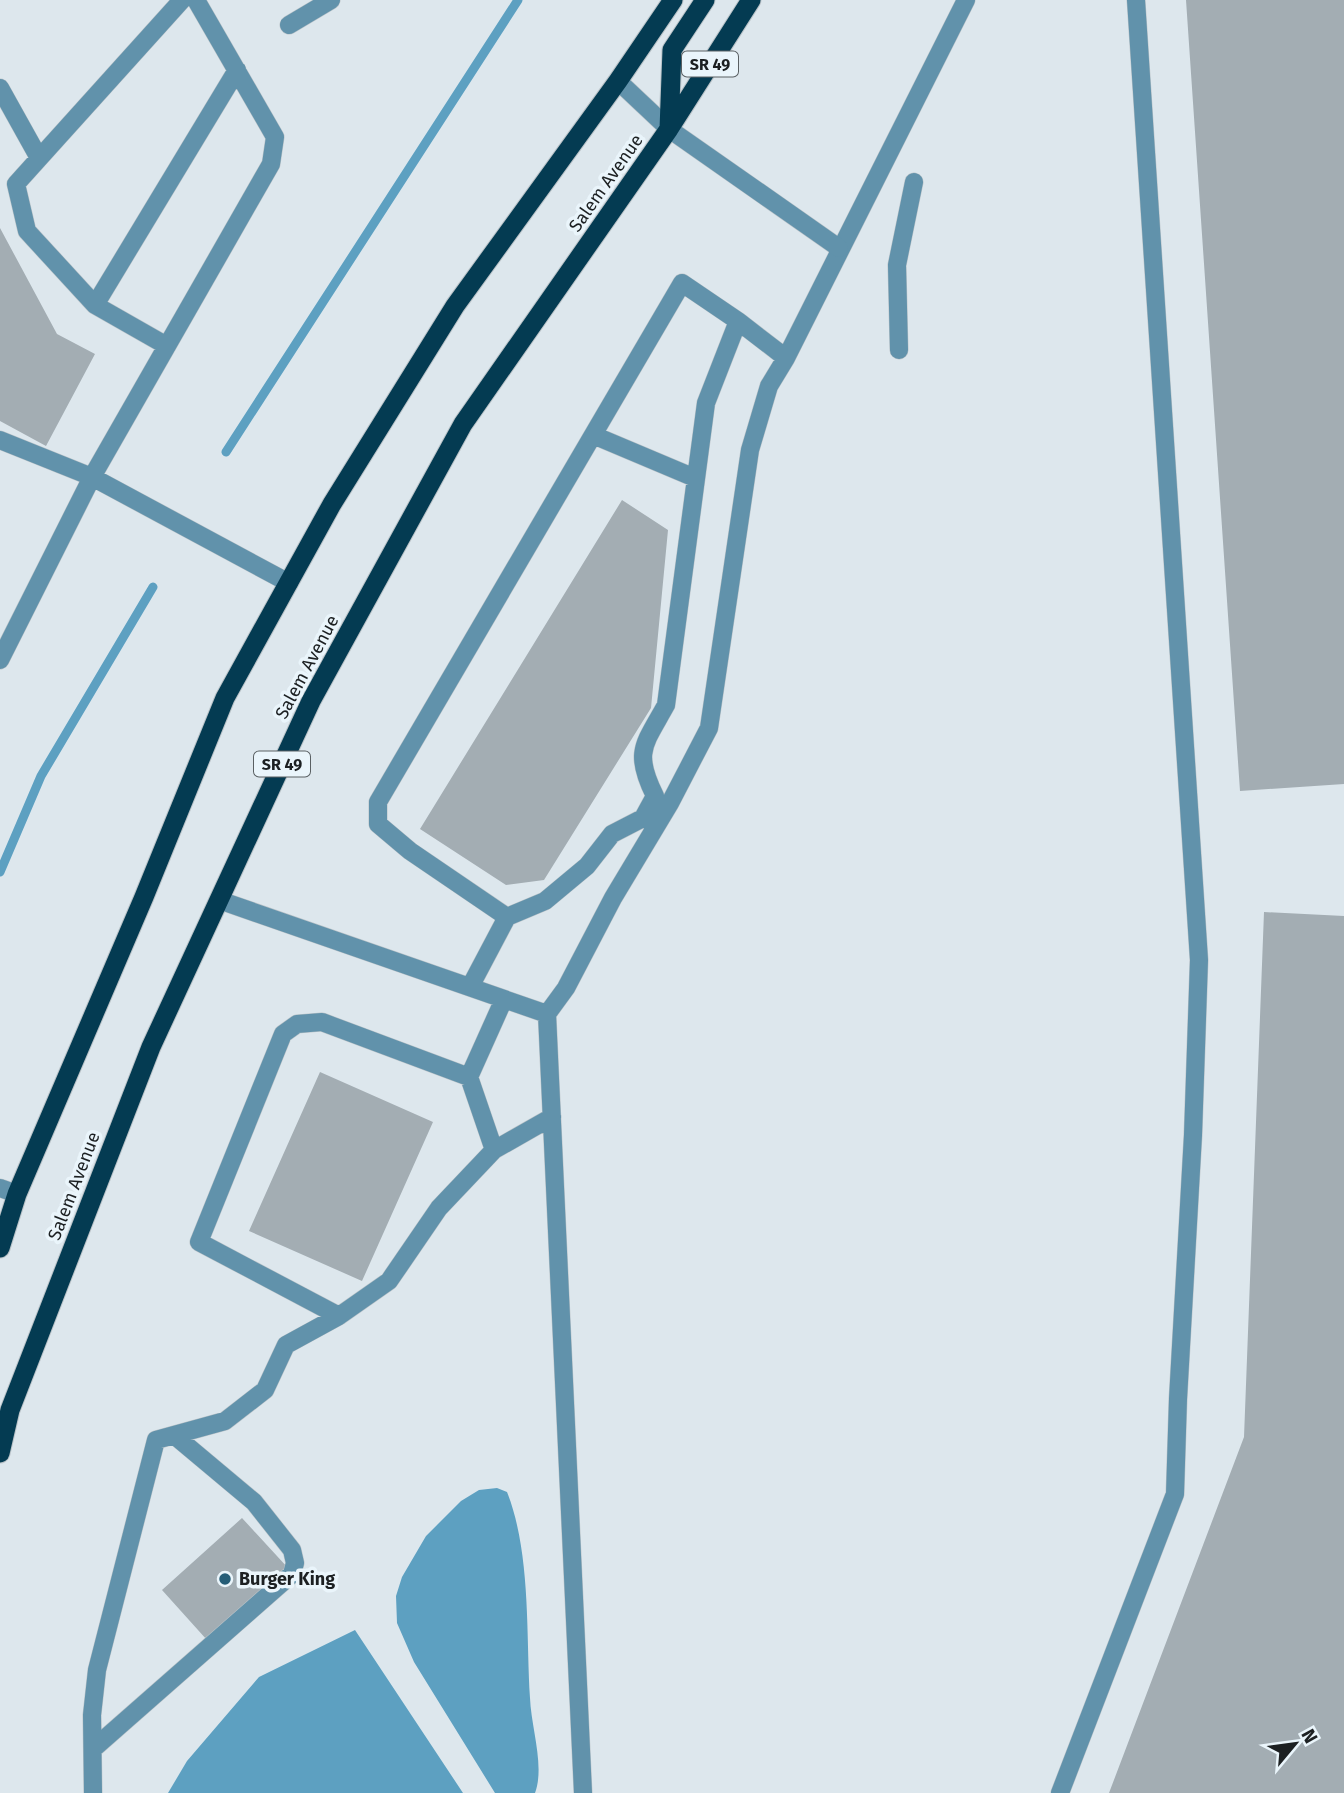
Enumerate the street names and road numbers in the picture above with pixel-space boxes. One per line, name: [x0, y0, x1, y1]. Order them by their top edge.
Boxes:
road number: SR 49: [682, 52, 738, 76]
street label: Salem Avenue: [564, 130, 648, 236]
street label: Salem Avenue: [270, 611, 344, 723]
road number: SR 49: [254, 751, 310, 776]
street label: Salem Avenue: [43, 1129, 105, 1243]

